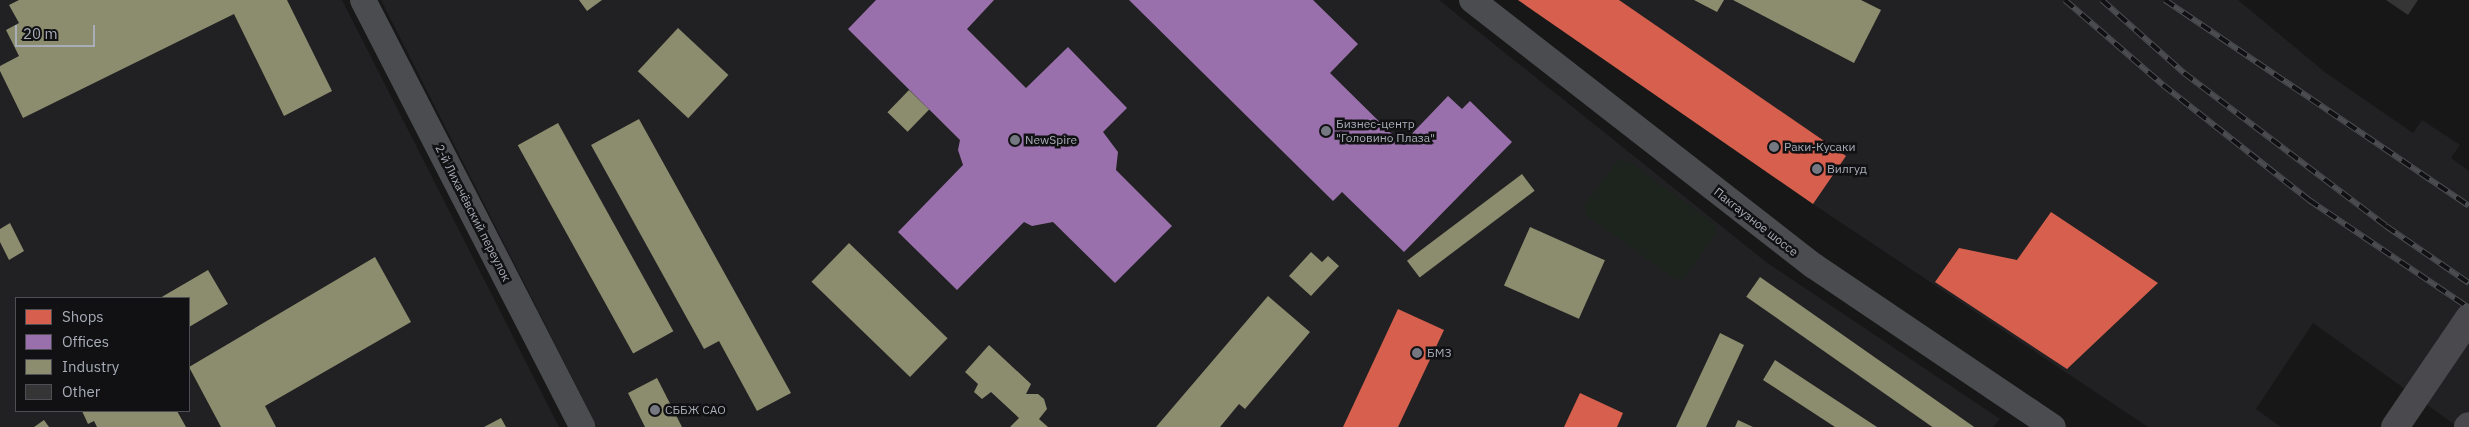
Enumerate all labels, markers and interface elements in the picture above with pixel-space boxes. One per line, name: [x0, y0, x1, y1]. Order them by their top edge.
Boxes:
scale bar: [18, 15, 98, 47]
text: 20 m: [23, 24, 58, 43]
place label: Бизнес-центр "Головино Плаза": [1336, 117, 1435, 145]
marker: Бизнес-центр "Головино Плаза": [1320, 125, 1332, 137]
place label: NewSpire: [1025, 133, 1077, 147]
marker: NewSpire: [1009, 134, 1021, 146]
place label: Раки-Кусаки: [1784, 140, 1856, 154]
marker: Раки-Кусаки: [1768, 141, 1780, 153]
street label: 2-й Лихачёвский переулок: [432, 142, 514, 284]
place label: Вилгуд: [1827, 162, 1867, 176]
marker: Вилгуд: [1811, 163, 1823, 175]
street label: Пакгаузное шоссе: [1711, 185, 1801, 259]
legend: [15, 297, 190, 412]
text: Shops: [62, 307, 104, 326]
text: Offices: [62, 332, 109, 351]
place label: БМЗ: [1427, 346, 1451, 360]
marker: БМЗ: [1411, 347, 1423, 359]
text: Industry: [62, 357, 119, 376]
text: Other: [62, 382, 100, 401]
place label: СББЖ САО: [665, 403, 726, 417]
marker: СББЖ САО: [649, 404, 661, 416]

